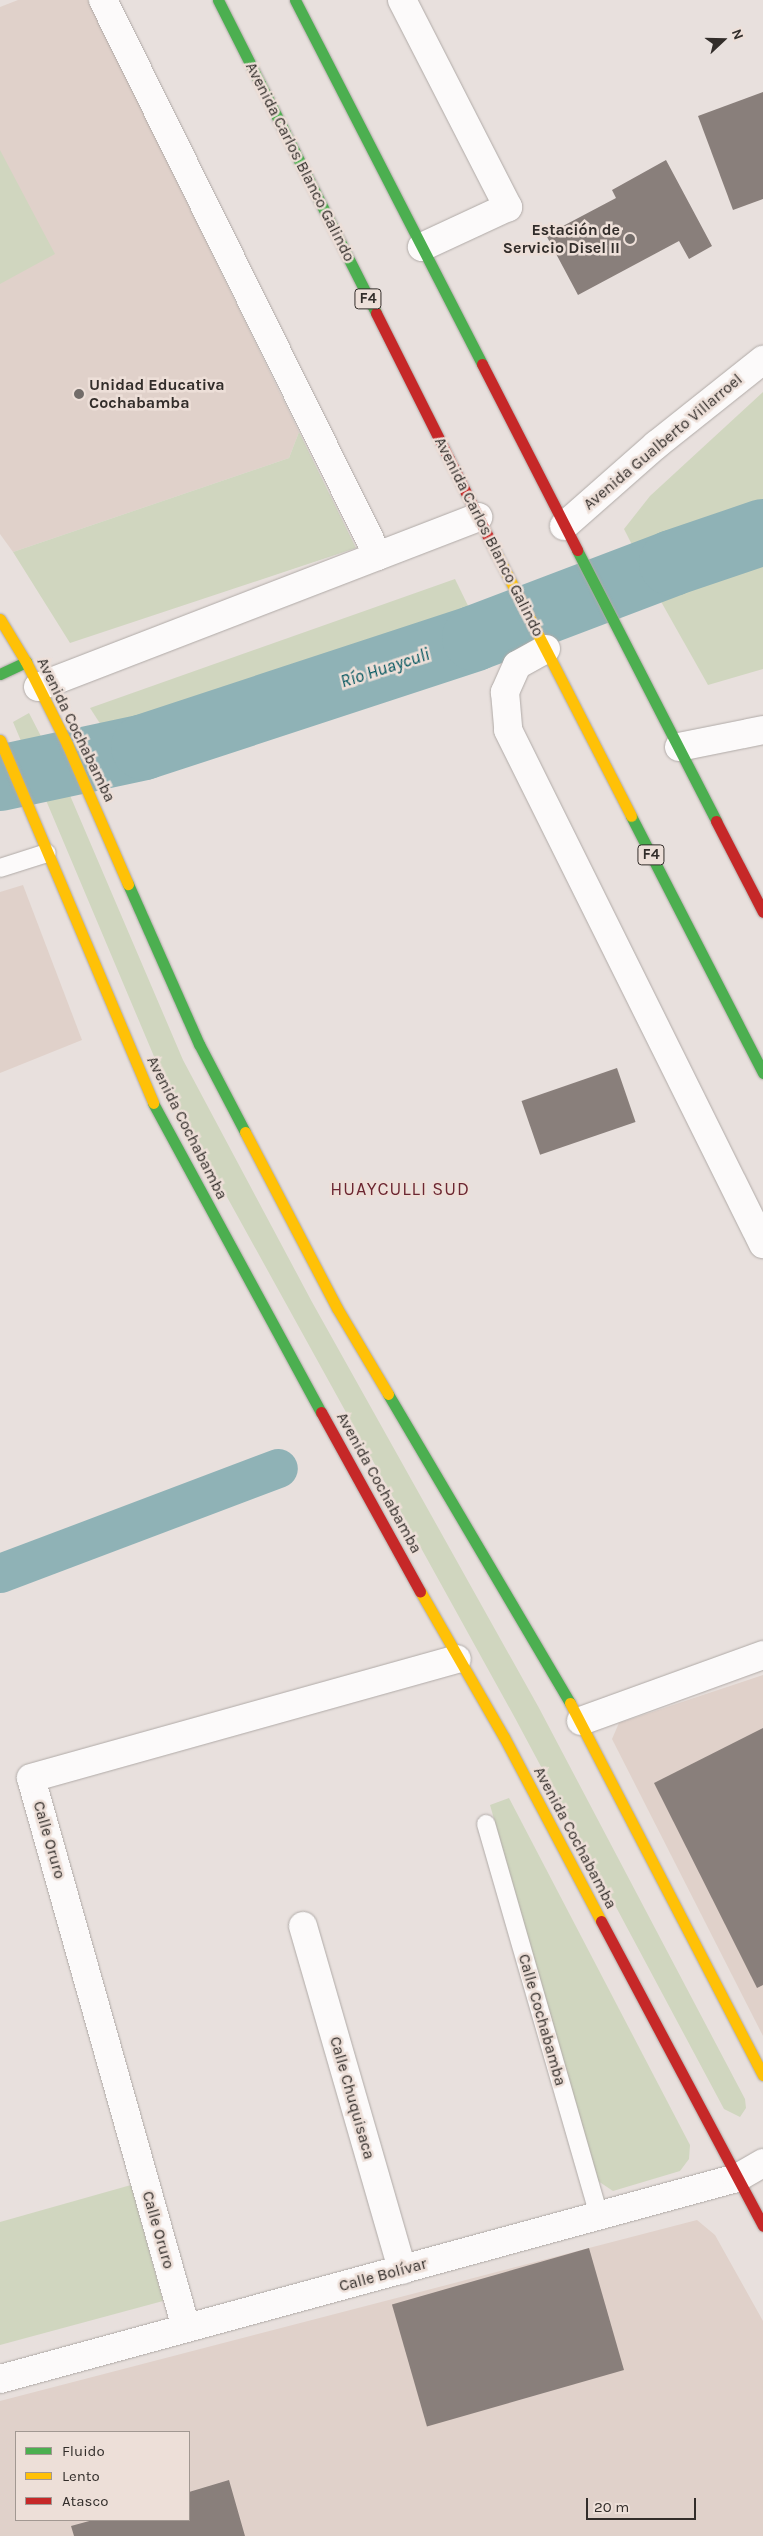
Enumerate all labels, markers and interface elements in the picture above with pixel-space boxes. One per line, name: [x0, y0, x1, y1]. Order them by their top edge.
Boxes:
north arrow: [698, 15, 748, 65]
text: N: [728, 27, 747, 42]
street label: Avenida Carlos Blanco Galindo: [241, 59, 359, 265]
place label: Estación de Servicio Disel II: [503, 220, 620, 258]
marker: Estación de Servicio Disel II: [624, 233, 636, 245]
road number: F4: [354, 286, 382, 312]
street label: Avenida Gualberto Villarroel: [580, 370, 746, 514]
place label: Unidad Educativa Cochabamba: [89, 375, 225, 413]
marker: Unidad Educativa Cochabamba: [73, 388, 85, 400]
street label: Avenida Carlos Blanco Galindo: [430, 434, 548, 640]
water label: Río Huayculi: [338, 643, 432, 693]
street label: Avenida Cochabamba: [33, 655, 119, 805]
road number: F4: [637, 842, 665, 868]
street label: Avenida Cochabamba: [142, 1053, 232, 1203]
district label: HUAYCULLI SUD: [329, 1178, 471, 1200]
street label: Avenida Cochabamba: [332, 1409, 426, 1557]
street label: Avenida Cochabamba: [529, 1764, 621, 1912]
street label: Calle Oruro: [29, 1799, 69, 1881]
street label: Calle Cochabamba: [514, 1952, 570, 2088]
street label: Calle Chuquisaca: [325, 2034, 379, 2162]
street label: Calle Oruro: [138, 2189, 178, 2271]
street label: Calle Bolívar: [337, 2254, 429, 2296]
legend: [15, 2431, 190, 2521]
text: Fluido: [62, 2442, 105, 2460]
text: Lento: [62, 2467, 100, 2485]
scale bar: [588, 2488, 698, 2520]
text: Atasco: [62, 2492, 108, 2510]
text: 20 m: [594, 2498, 629, 2516]

